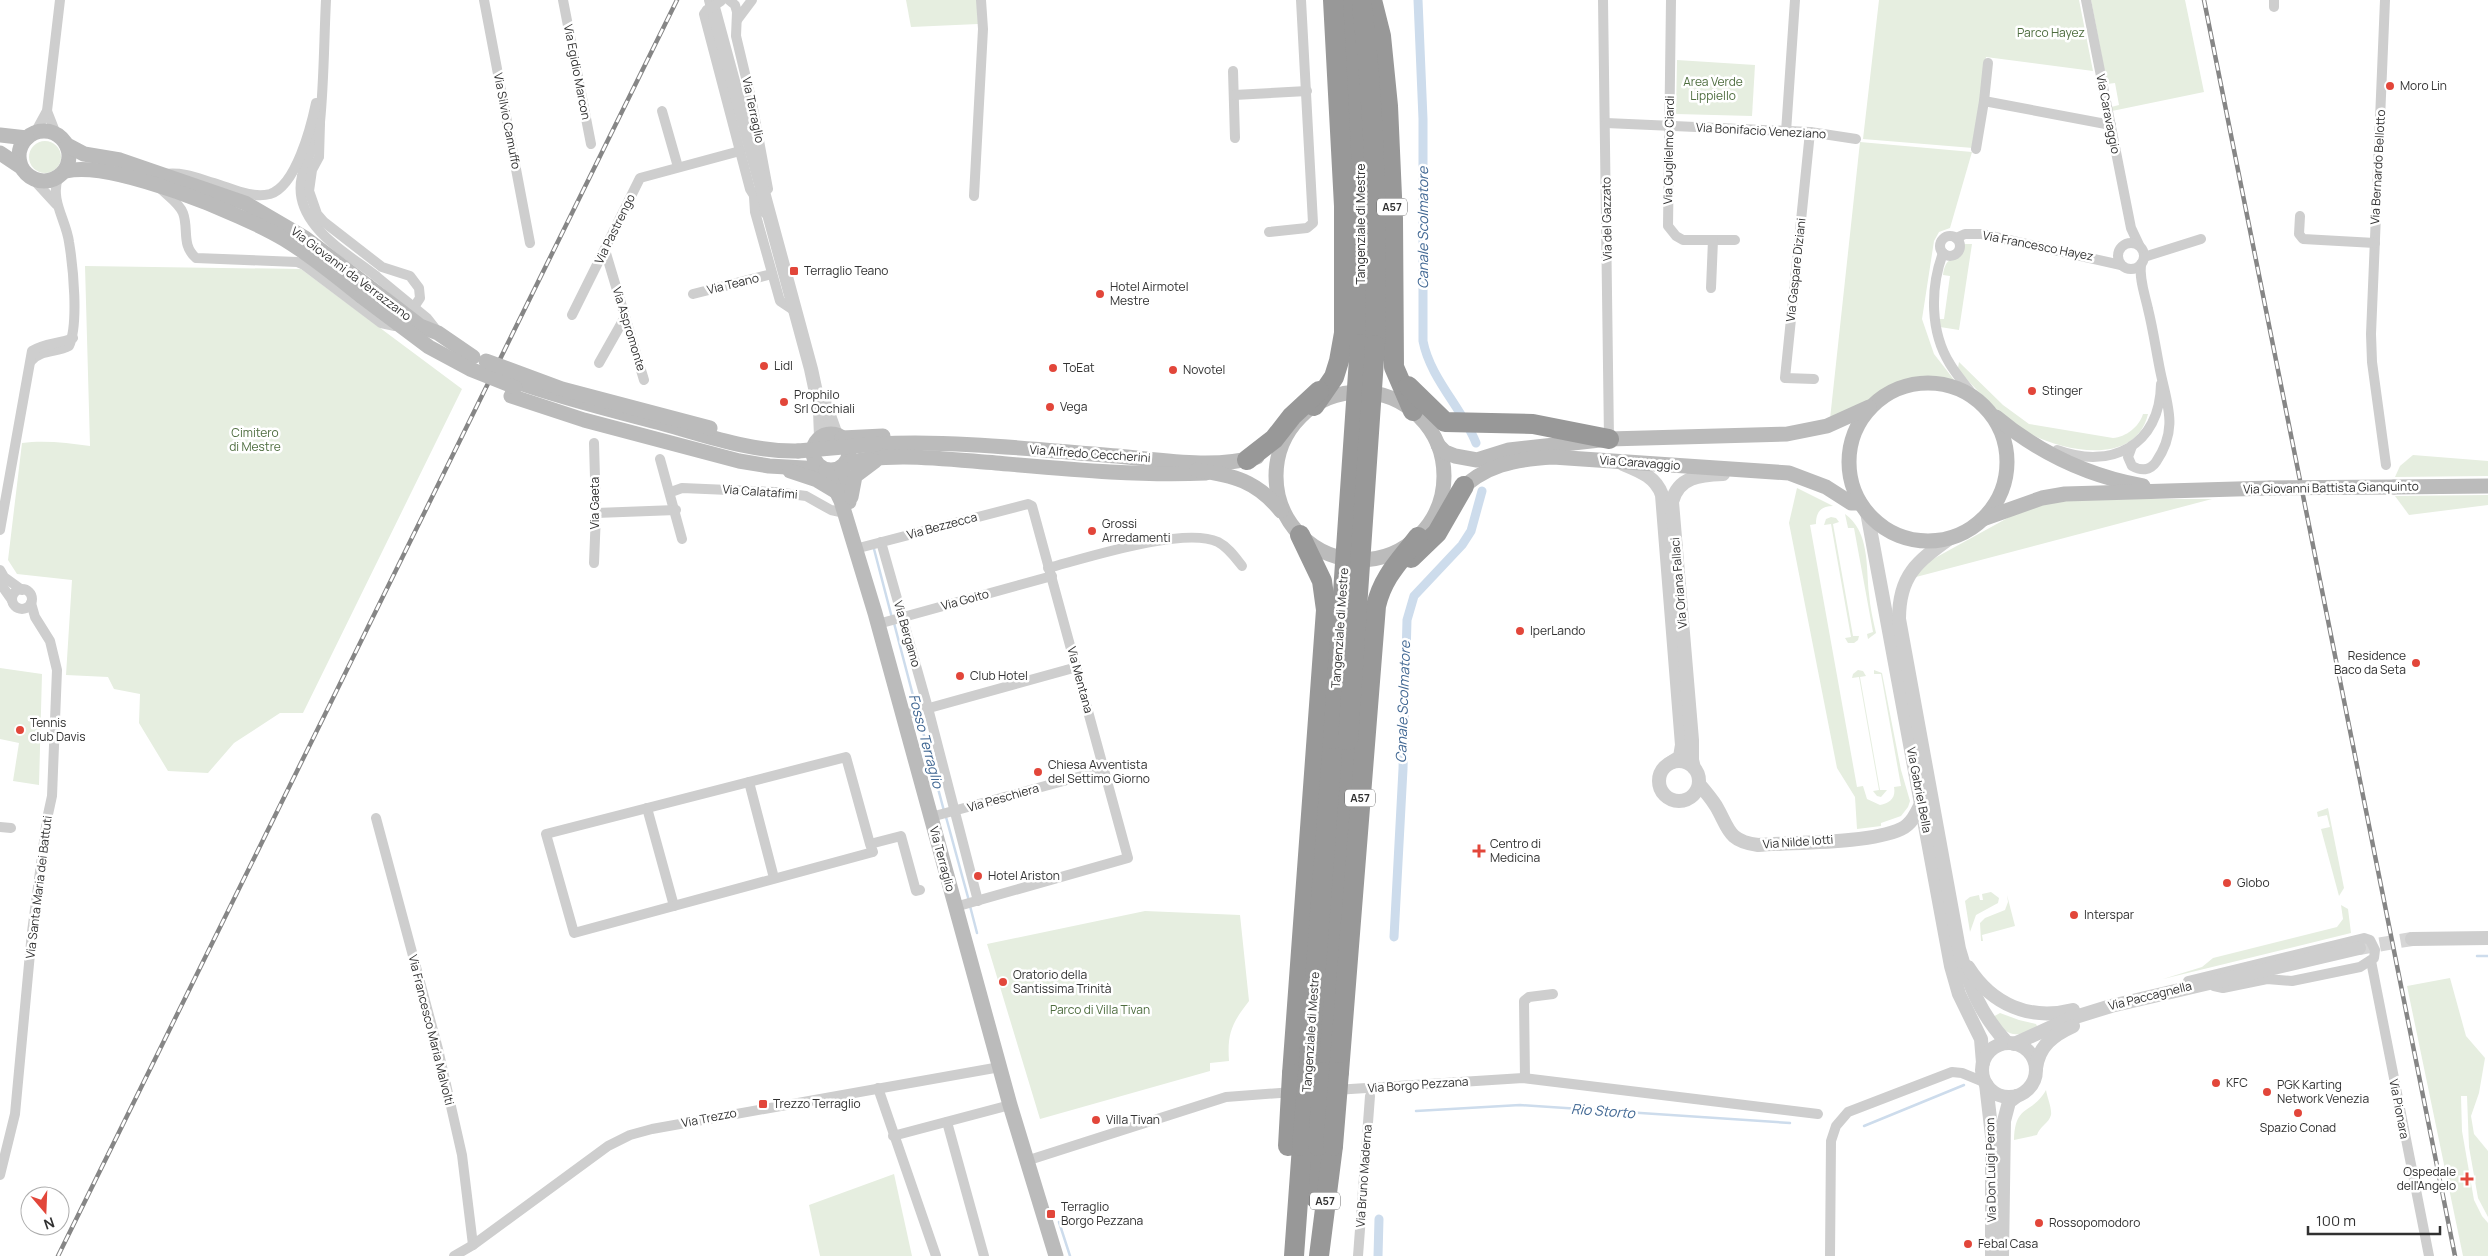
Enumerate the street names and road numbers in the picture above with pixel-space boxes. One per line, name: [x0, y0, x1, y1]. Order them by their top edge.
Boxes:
street label: Via Egidio Marcon: [560, 23, 595, 121]
street label: Via Silvio Camuffo: [490, 71, 525, 170]
street label: Via Caravaggio: [2092, 72, 2125, 155]
street label: Via Terraglio: [738, 75, 769, 144]
street label: Via Guglielmo Ciardi: [1659, 95, 1678, 205]
street label: Via Bernardo Bellotto: [2366, 109, 2389, 225]
street label: Via Bonifacio Veneziano: [1696, 119, 1826, 142]
street label: Tangenziale di Mestre: [1352, 164, 1369, 284]
street label: Via del Gazzato: [1597, 177, 1616, 261]
street label: Via Pastrengo: [590, 191, 639, 267]
road number: A57: [1377, 198, 1407, 216]
street label: Via Gaspare Diziani: [1782, 217, 1809, 323]
street label: Via Giovanni da Verrazzano: [288, 223, 415, 325]
street label: Via Francesco Hayez: [1981, 226, 2095, 265]
street label: Via Teano: [705, 269, 761, 298]
street label: Via Aspromonte: [609, 285, 650, 373]
street label: Via Alfredo Ceccherini: [1029, 441, 1151, 466]
street label: Via Caravaggio: [1599, 451, 1681, 474]
street label: Via Gaeta: [586, 477, 603, 529]
street label: Via Giovanni Battista Gianquinto: [2243, 477, 2419, 498]
street label: Via Calatafimi: [722, 480, 798, 503]
street label: Via Bezzecca: [905, 508, 979, 543]
street label: Via Oriana Fallaci: [1666, 537, 1691, 629]
street label: Tangenziale di Mestre: [1327, 567, 1352, 689]
street label: Via Goito: [939, 585, 991, 614]
street label: Via Bergamo: [890, 599, 925, 669]
street label: Via Mentana: [1063, 645, 1098, 715]
street label: Via Gabriel Bella: [1903, 746, 1936, 834]
street label: Via Peschiera: [965, 779, 1041, 816]
road number: A57: [1345, 790, 1375, 806]
street label: Via Santa Maria dei Battuti: [21, 815, 56, 959]
street label: Via Terraglio: [926, 824, 959, 893]
street label: Via Nilde Iotti: [1762, 831, 1834, 852]
street label: Via Francesco Maria Malvolti: [405, 953, 458, 1107]
street label: Tangenziale di Mestre: [1298, 971, 1323, 1093]
street label: Via Paccagnella: [2106, 977, 2194, 1014]
street label: Via Borgo Pezzana: [1367, 1072, 1469, 1097]
street label: Via Pionara: [2385, 1078, 2414, 1140]
street label: Via Trezzo: [680, 1104, 738, 1131]
street label: Via Don Luigi Peron: [1981, 1118, 2000, 1222]
street label: Via Bruno Maderna: [1351, 1124, 1376, 1228]
road number: A57: [1310, 1192, 1340, 1210]

